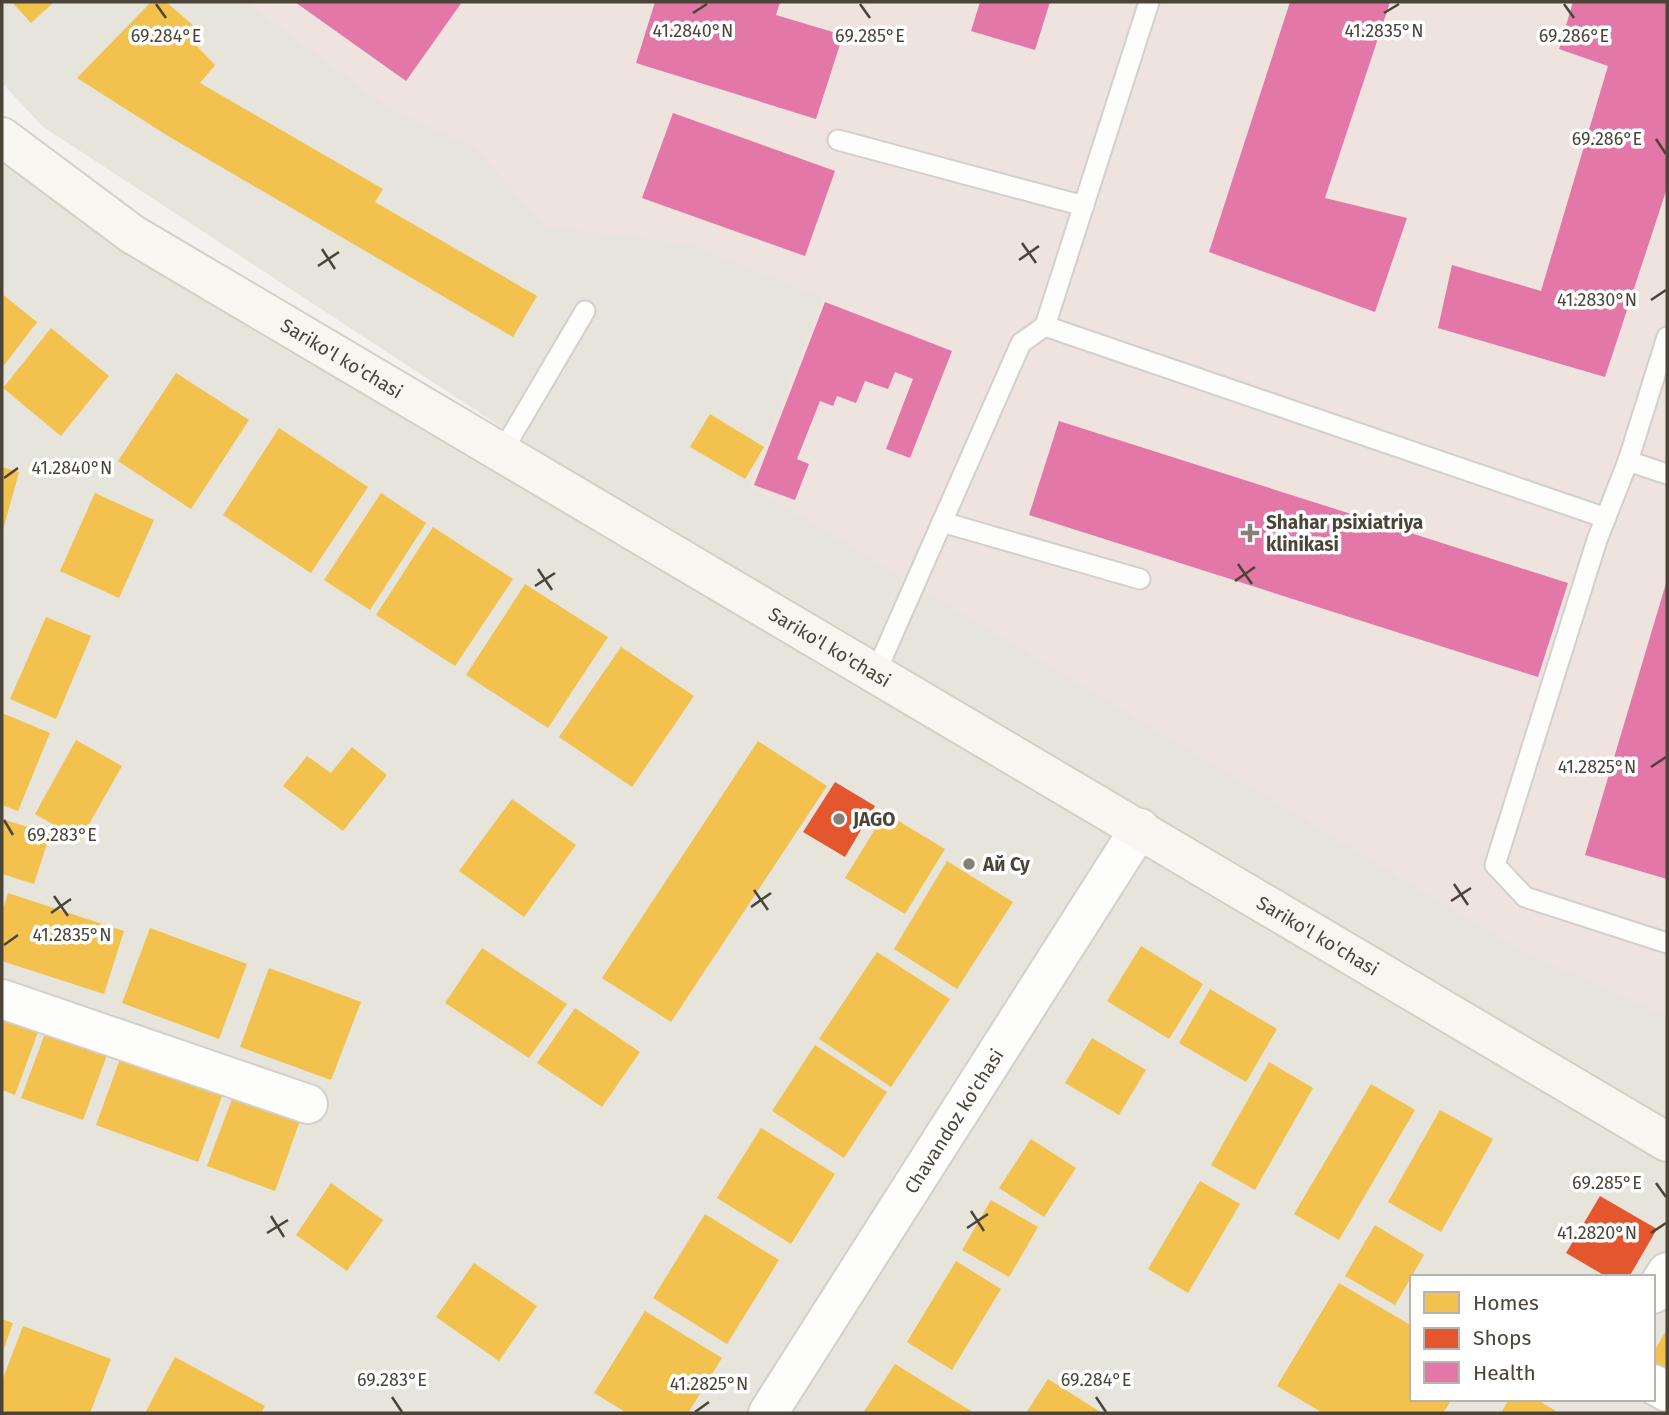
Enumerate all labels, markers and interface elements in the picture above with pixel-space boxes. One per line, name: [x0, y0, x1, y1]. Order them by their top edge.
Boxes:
text: 41.2840°N: [653, 20, 733, 42]
text: 41.2835°N: [1344, 20, 1424, 42]
text: 69.284°E: [131, 25, 201, 47]
text: 69.285°E: [835, 25, 905, 47]
text: 69.286°E: [1539, 25, 1609, 47]
text: 69.286°E: [1572, 128, 1642, 150]
text: 41.2830°N: [1557, 289, 1637, 311]
street label: Sariko'l ko'chasi: [277, 313, 407, 403]
text: 41.2840°N: [32, 457, 112, 479]
place label: Shahar psixiatriya klinikasi: [1266, 511, 1423, 556]
marker: Shahar psixiatriya klinikasi: [1240, 523, 1260, 543]
street label: Sariko'l ko'chasi: [765, 602, 895, 692]
text: 41.2825°N: [1558, 756, 1636, 778]
place label: JAGO: [852, 808, 895, 831]
marker: JAGO: [831, 811, 847, 827]
text: 69.283°E: [27, 824, 97, 846]
place label: Ай Су: [982, 853, 1030, 876]
marker: Ай Су: [961, 856, 977, 872]
street label: Sariko'l ko'chasi: [1253, 891, 1383, 980]
text: 41.2835°N: [32, 924, 112, 946]
street label: Chavandoz ko'chasi: [899, 1044, 1008, 1198]
text: 69.285°E: [1572, 1172, 1642, 1194]
text: 41.2820°N: [1557, 1222, 1637, 1244]
legend: [1410, 1275, 1655, 1401]
text: Homes: [1473, 1290, 1539, 1316]
text: Shops: [1473, 1325, 1531, 1351]
text: Health: [1473, 1360, 1536, 1386]
text: 69.283°E: [357, 1369, 427, 1391]
text: 69.284°E: [1061, 1369, 1131, 1391]
text: 41.2825°N: [670, 1373, 748, 1395]

